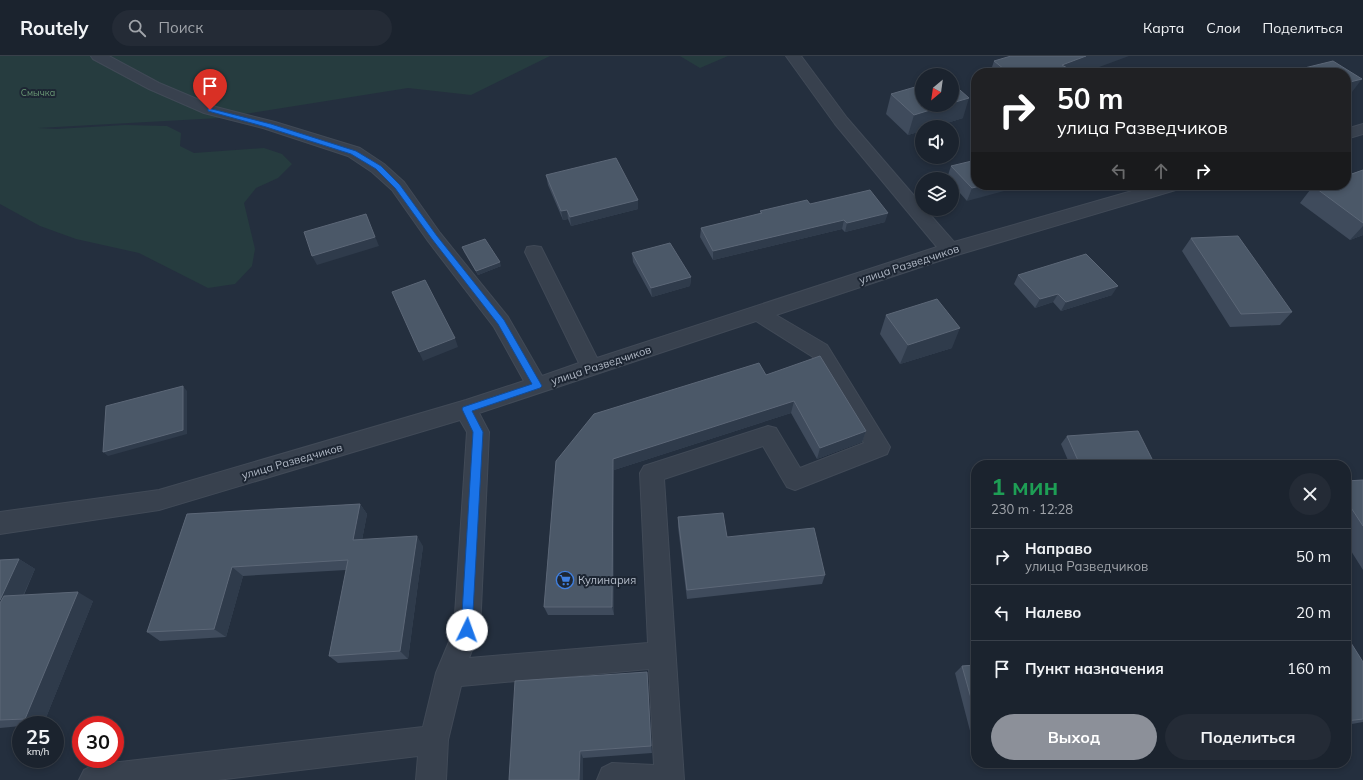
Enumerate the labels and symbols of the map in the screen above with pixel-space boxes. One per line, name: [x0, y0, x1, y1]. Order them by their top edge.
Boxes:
north arrow: [915, 68, 959, 112]
pin: [193, 69, 227, 110]
park label: Смычка: [21, 87, 55, 98]
street label: улица Разведчиков: [857, 241, 961, 287]
street label: улица Разведчиков: [549, 342, 653, 388]
street label: улица Разведчиков: [240, 440, 344, 482]
supermarket icon: Кулинария: [555, 570, 575, 590]
place label: Кулинария: [578, 573, 636, 587]
position arrow: [446, 609, 488, 651]
speed limit sign: 30: [72, 716, 124, 768]

